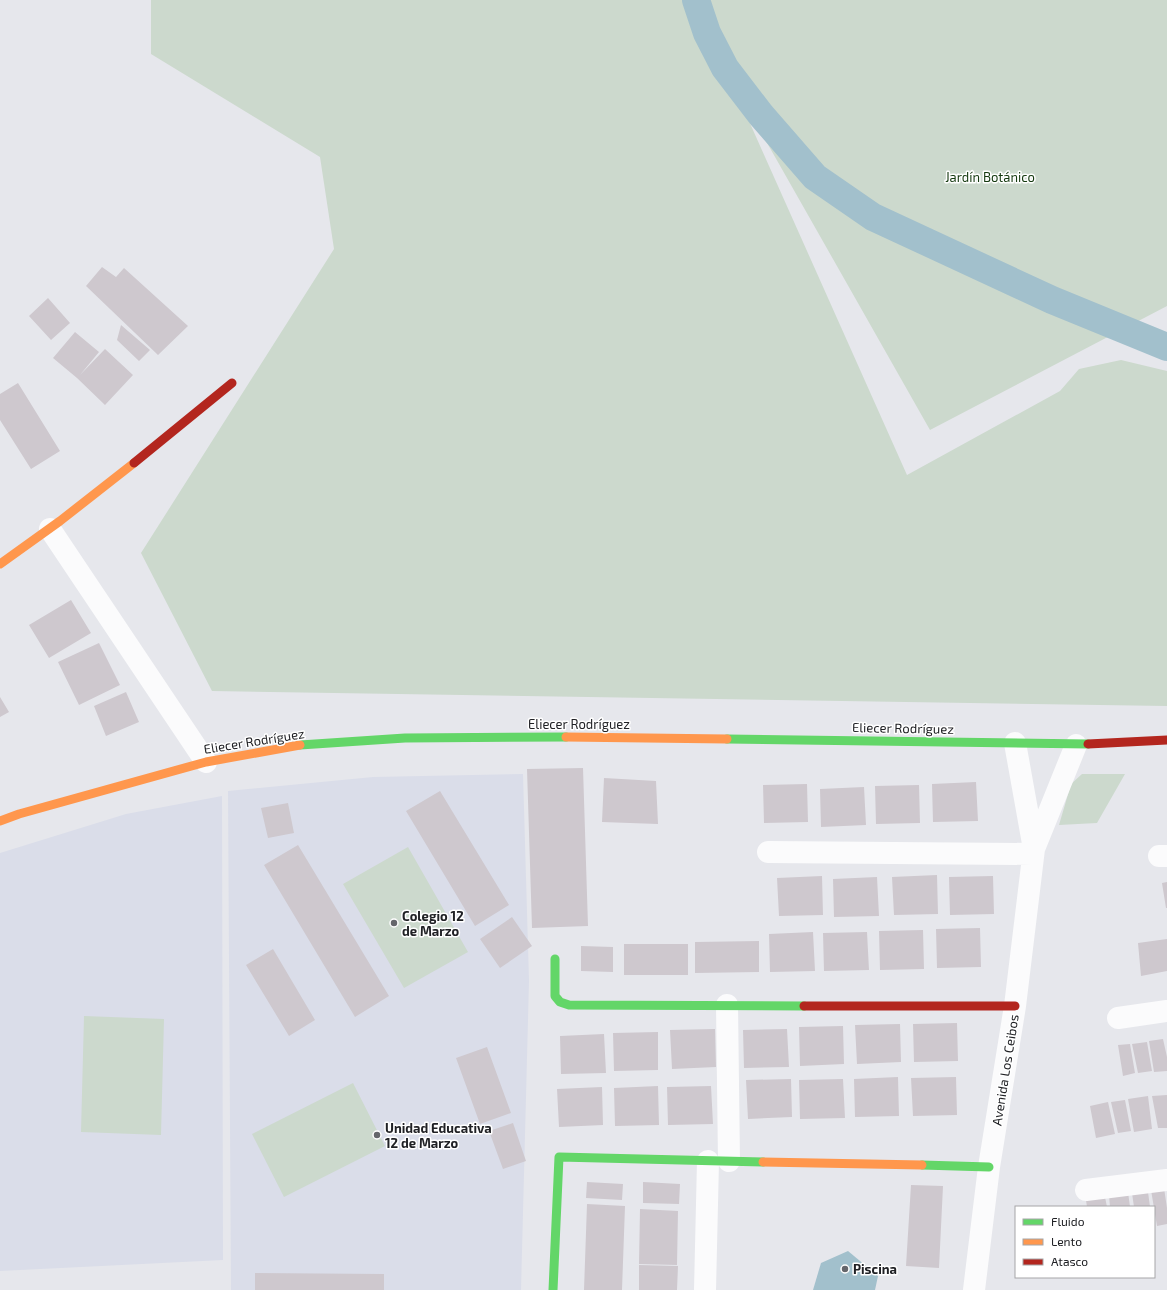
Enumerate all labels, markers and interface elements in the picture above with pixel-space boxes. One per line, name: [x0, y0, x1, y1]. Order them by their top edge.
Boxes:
park label: Jardín Botánico: [945, 169, 1035, 185]
street label: Eliecer Rodríguez: [528, 716, 630, 732]
street label: Eliecer Rodríguez: [852, 719, 954, 737]
street label: Eliecer Rodríguez: [202, 725, 306, 757]
place label: Colegio 12 de Marzo: [402, 908, 464, 939]
marker: Colegio 12 de Marzo: [389, 918, 399, 928]
street label: Avenida Los Ceibos: [988, 1013, 1022, 1127]
place label: Unidad Educativa 12 de Marzo: [385, 1120, 492, 1151]
marker: Unidad Educativa 12 de Marzo: [372, 1130, 382, 1140]
legend: [1015, 1206, 1155, 1278]
text: Fluido: [1051, 1214, 1085, 1228]
text: Lento: [1051, 1234, 1082, 1248]
text: Atasco: [1051, 1254, 1088, 1268]
place label: Piscina: [853, 1261, 897, 1277]
marker: Piscina: [840, 1264, 850, 1274]

